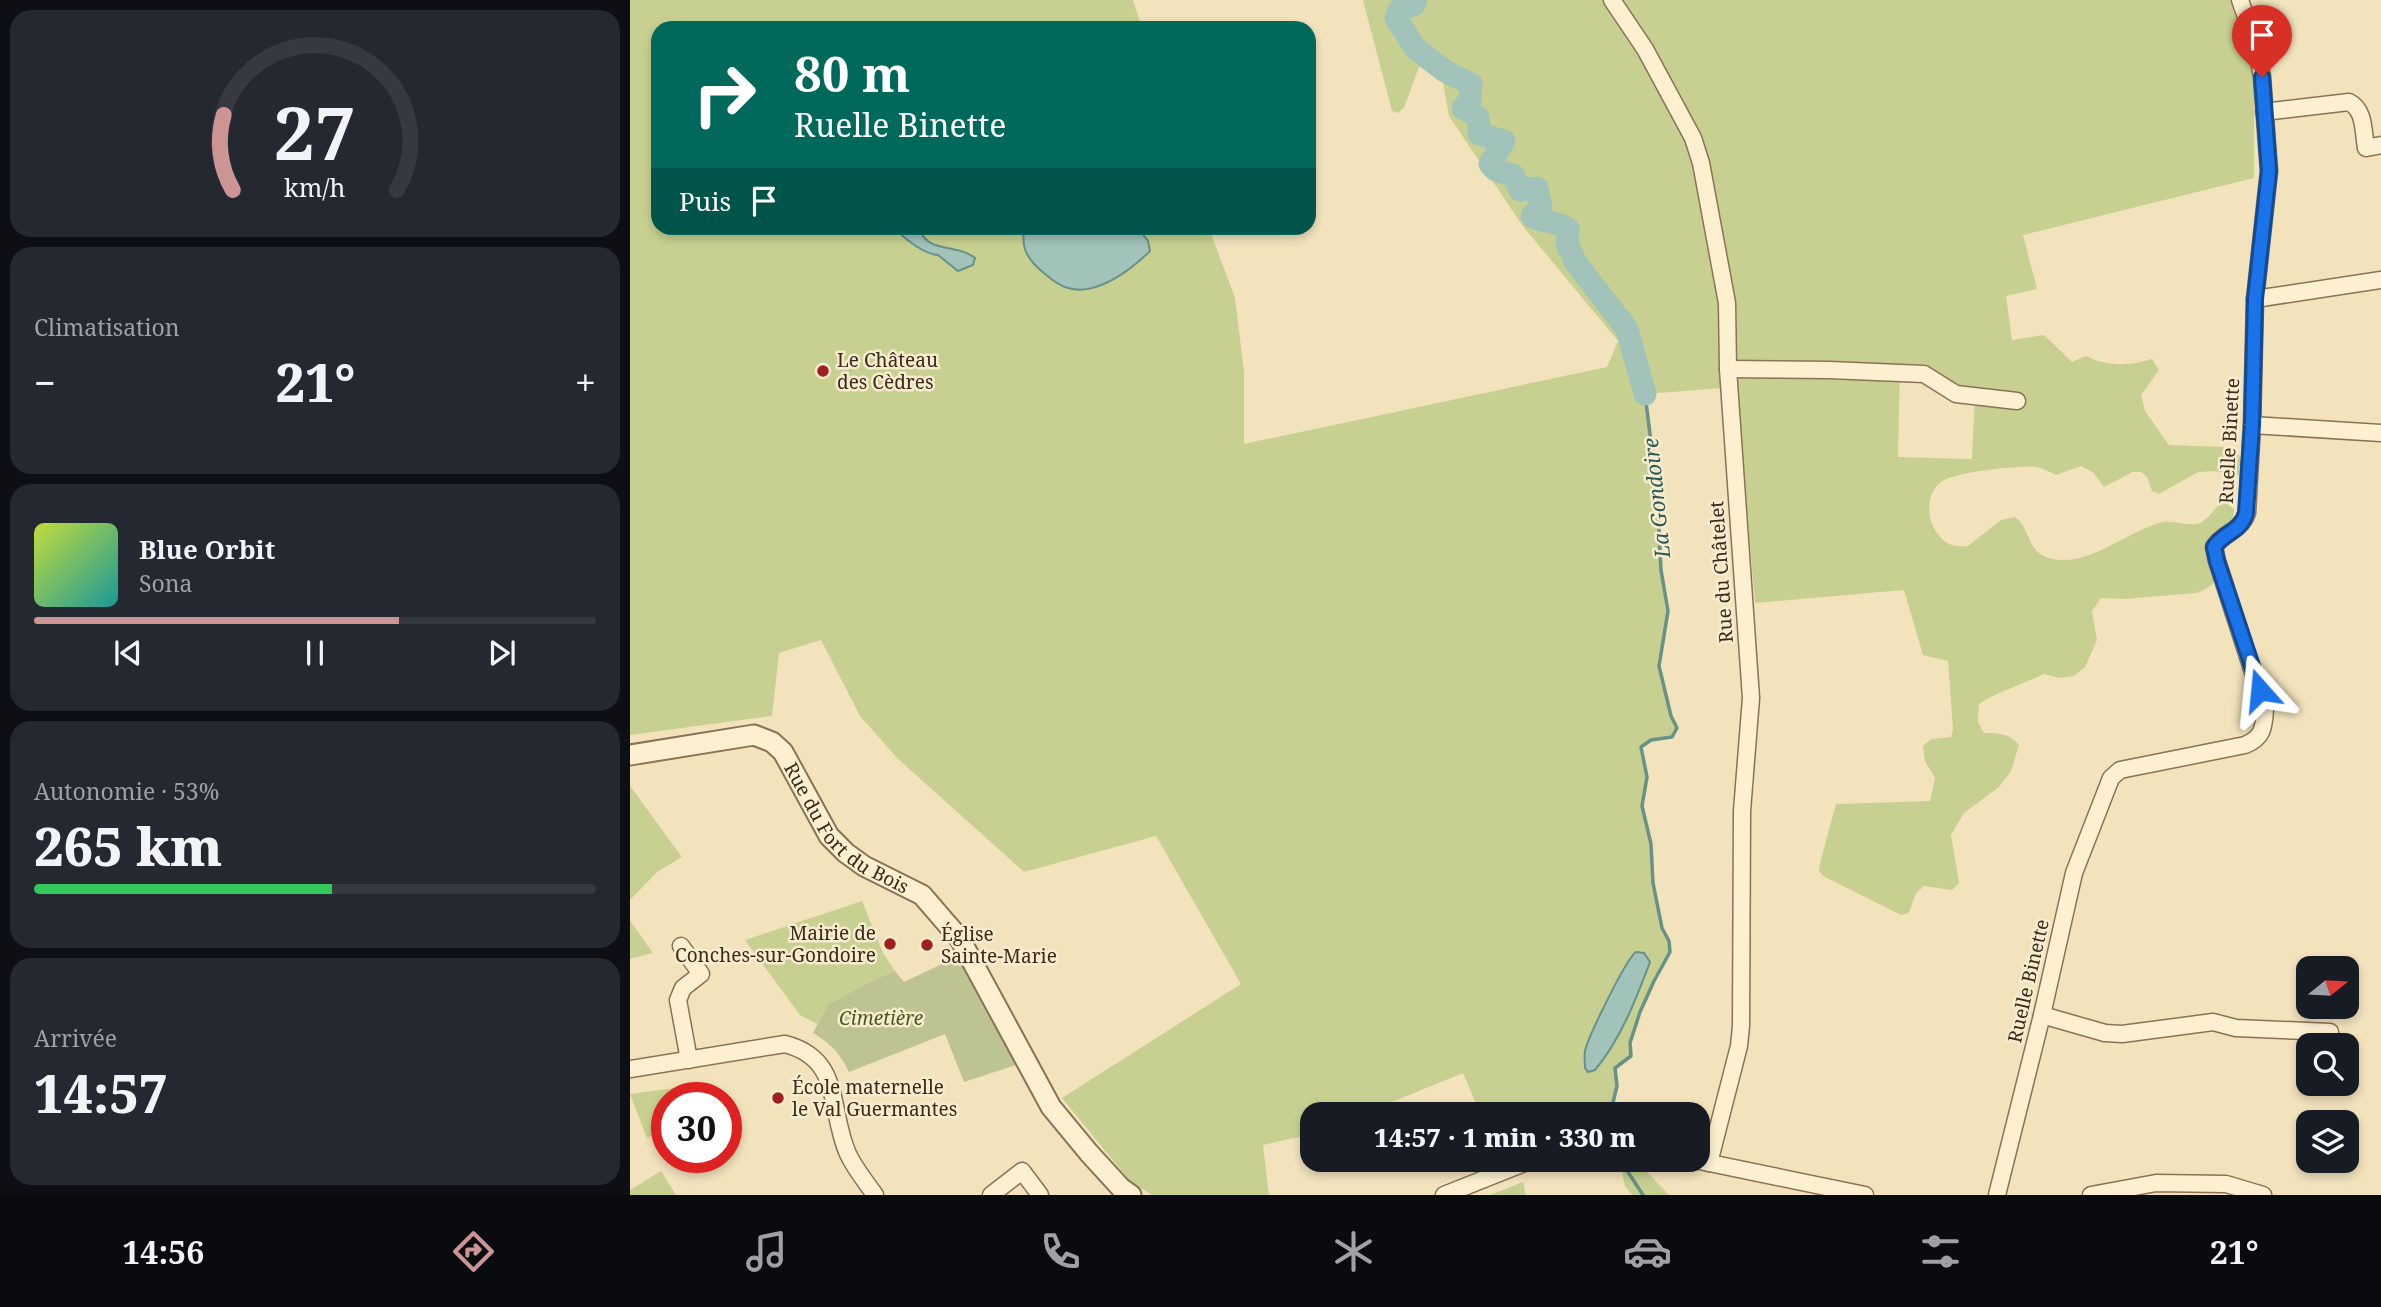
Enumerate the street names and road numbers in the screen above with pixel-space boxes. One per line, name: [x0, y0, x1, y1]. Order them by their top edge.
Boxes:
street label: Ruelle Binette: [2213, 377, 2245, 505]
street label: Rue du Châtelet: [1703, 500, 1739, 644]
street label: Rue du Fort du Bois: [778, 758, 913, 899]
street label: Ruelle Binette: [2001, 917, 2055, 1045]

